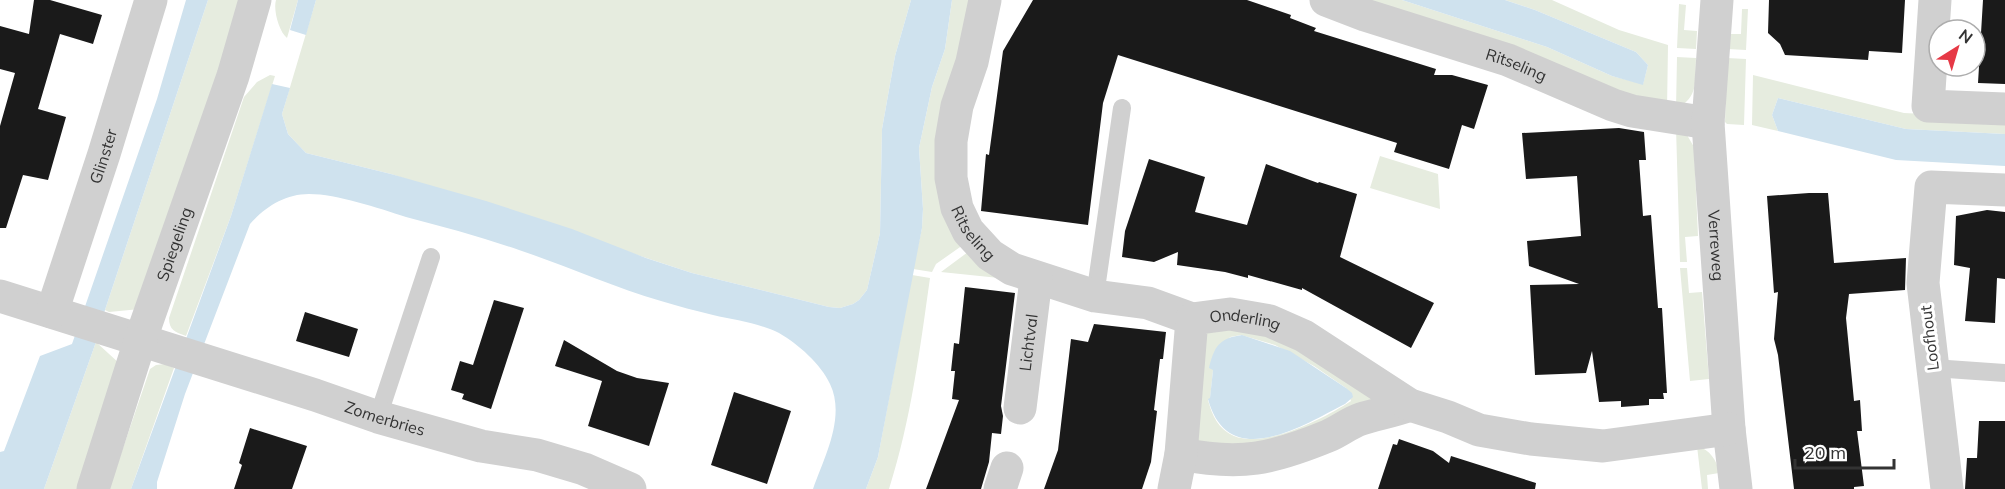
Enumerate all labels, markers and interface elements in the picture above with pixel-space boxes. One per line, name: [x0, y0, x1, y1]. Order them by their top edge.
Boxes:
north arrow: [1927, 18, 1987, 78]
text: N: [1955, 24, 1977, 48]
street label: Ritseling: [1483, 44, 1550, 85]
street label: Glinster: [85, 126, 121, 186]
street label: Ritseling: [947, 202, 1000, 265]
street label: Spiegeling: [152, 204, 196, 284]
street label: Verreweg: [1704, 209, 1729, 282]
street label: Onderling: [1208, 304, 1284, 335]
street label: Loofhout: [1915, 304, 1943, 372]
street label: Lichtval: [1015, 313, 1042, 372]
street label: Zomerbries: [342, 396, 427, 440]
scale bar: [1795, 432, 1894, 470]
text: 20 m: [1804, 441, 1846, 464]

